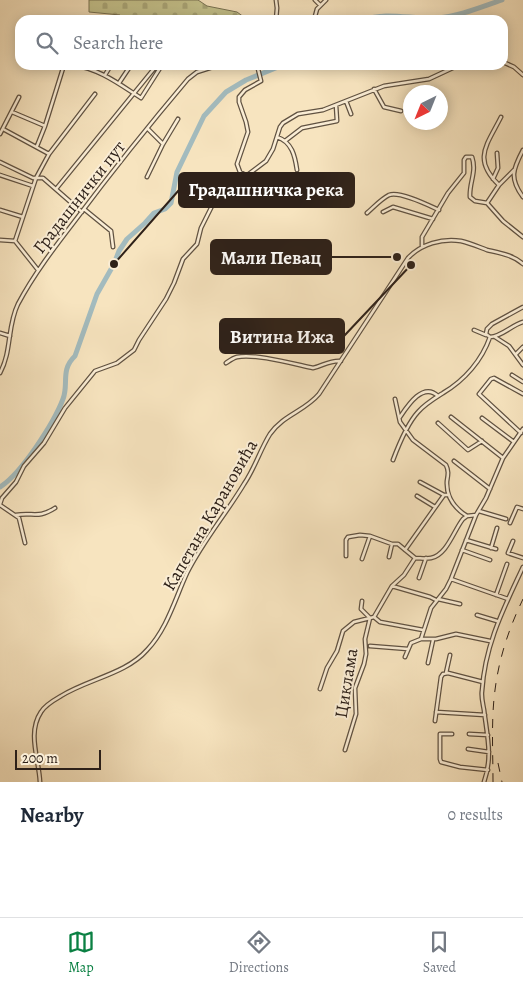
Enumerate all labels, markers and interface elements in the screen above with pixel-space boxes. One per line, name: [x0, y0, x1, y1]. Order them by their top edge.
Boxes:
search box: [15, 15, 508, 70]
icon: search: [33, 29, 61, 57]
text: Search here: [73, 30, 163, 56]
north arrow: [403, 85, 448, 130]
street label: Градашнички пут: [27, 136, 131, 258]
callout: Градашничка река: [179, 173, 354, 207]
text: Градашничка река: [188, 177, 345, 203]
callout: Мали Певац: [211, 240, 331, 274]
text: Мали Певац: [221, 245, 321, 271]
callout: Витина Ижа: [220, 319, 344, 353]
text: Витина Ижа: [230, 324, 335, 350]
street label: Капетана Карановића: [157, 435, 263, 595]
street label: Циклама: [329, 646, 363, 720]
scale bar: [15, 747, 101, 770]
text: 200 m: [22, 749, 58, 768]
text: Nearby: [20, 801, 83, 829]
text: 0 results: [447, 804, 503, 826]
tab: Map: [67, 928, 95, 977]
tab: Directions: [229, 928, 289, 977]
tab: Saved: [423, 928, 456, 977]

